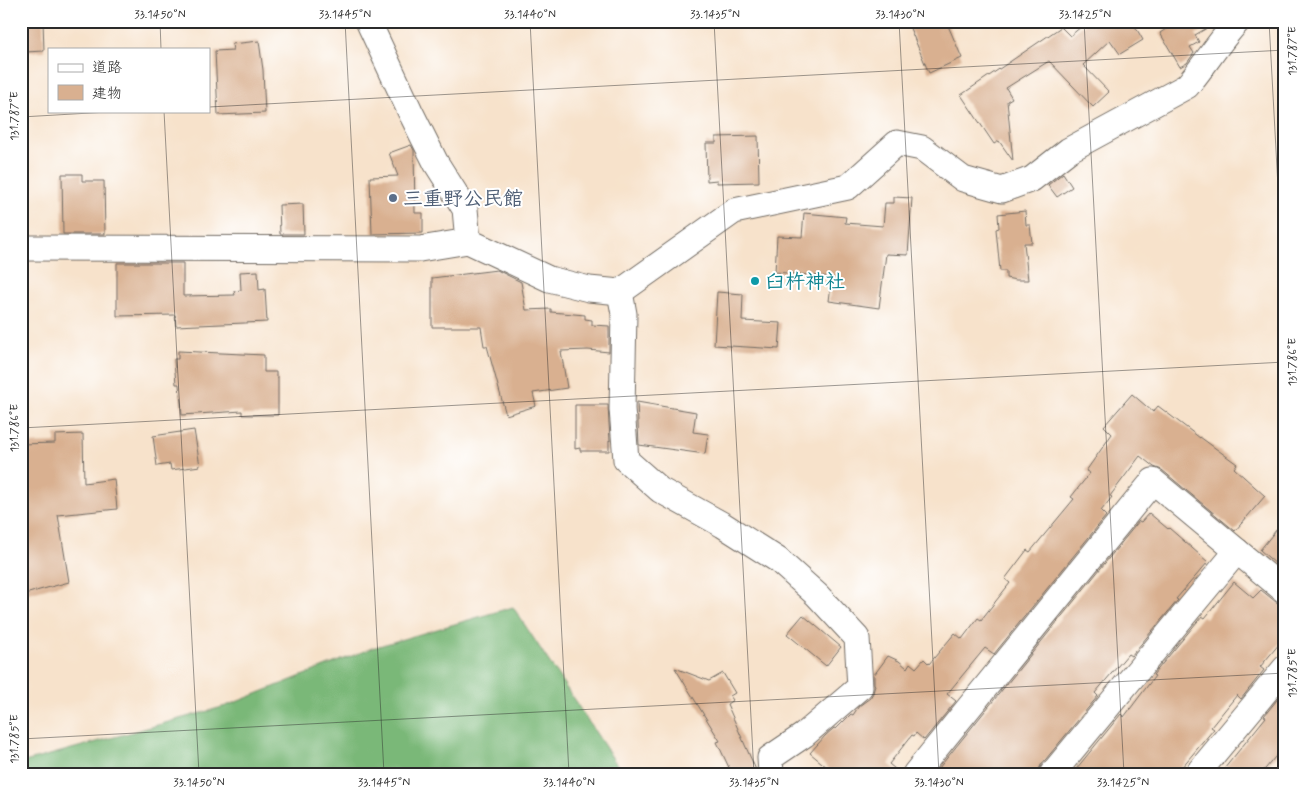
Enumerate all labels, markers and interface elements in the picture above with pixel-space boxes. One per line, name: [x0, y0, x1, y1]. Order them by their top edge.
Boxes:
text: 33.1450°N: [134, 7, 186, 23]
text: 33.1445°N: [319, 7, 371, 23]
text: 33.1440°N: [504, 7, 556, 23]
text: 33.1435°N: [690, 7, 740, 23]
text: 33.1430°N: [875, 7, 925, 23]
text: 33.1425°N: [1059, 7, 1111, 23]
text: 131.787°E: [1285, 26, 1301, 76]
legend: [48, 48, 210, 112]
text: 道路: [92, 58, 122, 78]
text: 建物: [92, 84, 122, 104]
text: 131.787°E: [7, 91, 23, 141]
place label: 三重野公民館: [403, 186, 523, 213]
marker: 三重野公民館: [387, 192, 399, 204]
place label: 臼杵神社: [765, 269, 845, 296]
marker: 臼杵神社: [749, 275, 761, 287]
text: 131.786°E: [1285, 338, 1301, 386]
text: 131.786°E: [7, 404, 23, 452]
text: 131.785°E: [1285, 648, 1301, 698]
text: 131.785°E: [7, 714, 23, 764]
text: 33.1450°N: [173, 775, 225, 791]
text: 33.1445°N: [358, 775, 410, 791]
text: 33.1440°N: [543, 775, 595, 791]
text: 33.1435°N: [729, 775, 779, 791]
text: 33.1430°N: [914, 775, 964, 791]
text: 33.1425°N: [1097, 775, 1149, 791]

